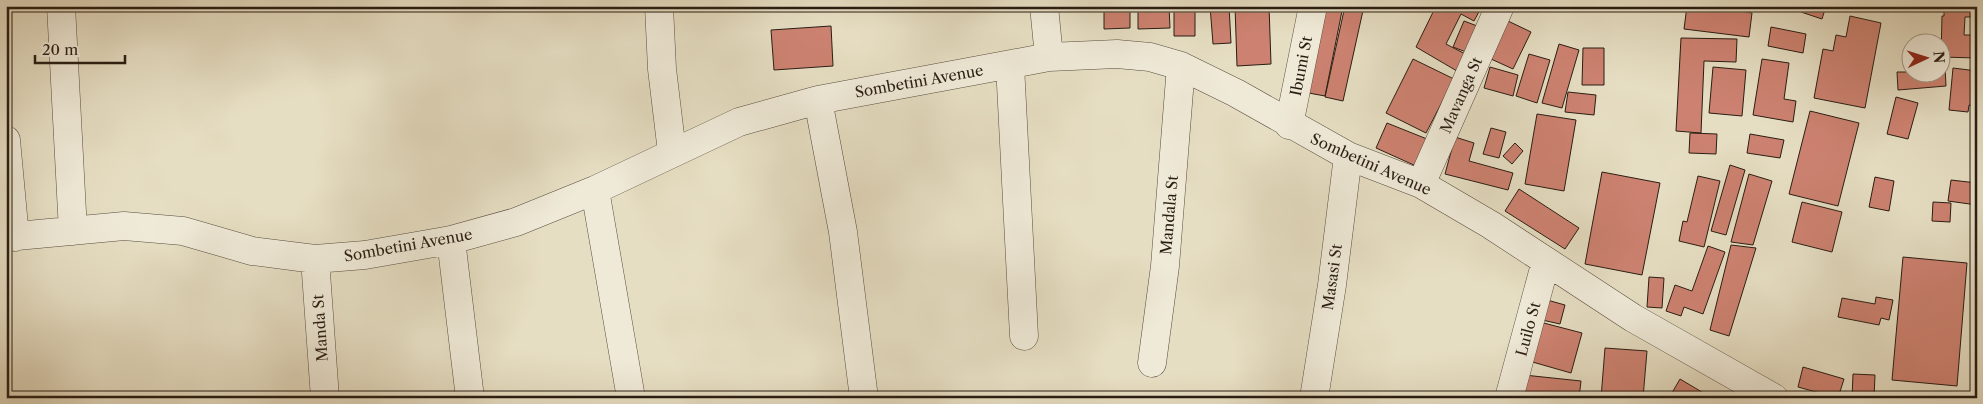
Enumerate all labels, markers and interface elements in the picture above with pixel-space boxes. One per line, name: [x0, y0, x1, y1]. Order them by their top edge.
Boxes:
scale bar: [35, 32, 125, 64]
north arrow: [1900, 32, 1950, 82]
street label: Ibumi St: [1286, 34, 1316, 98]
text: 20 m: [42, 40, 78, 59]
text: N: [1930, 50, 1948, 64]
street label: Mavanga St: [1436, 53, 1487, 136]
street label: Sombetini Avenue: [853, 60, 985, 102]
street label: Sombetini Avenue: [1308, 129, 1434, 199]
street label: Mandala St: [1156, 174, 1182, 256]
street label: Sombetini Avenue: [342, 224, 474, 266]
street label: Masasi St: [1318, 242, 1346, 311]
street label: Manda St: [308, 293, 332, 362]
street label: Luilo St: [1512, 299, 1545, 358]

